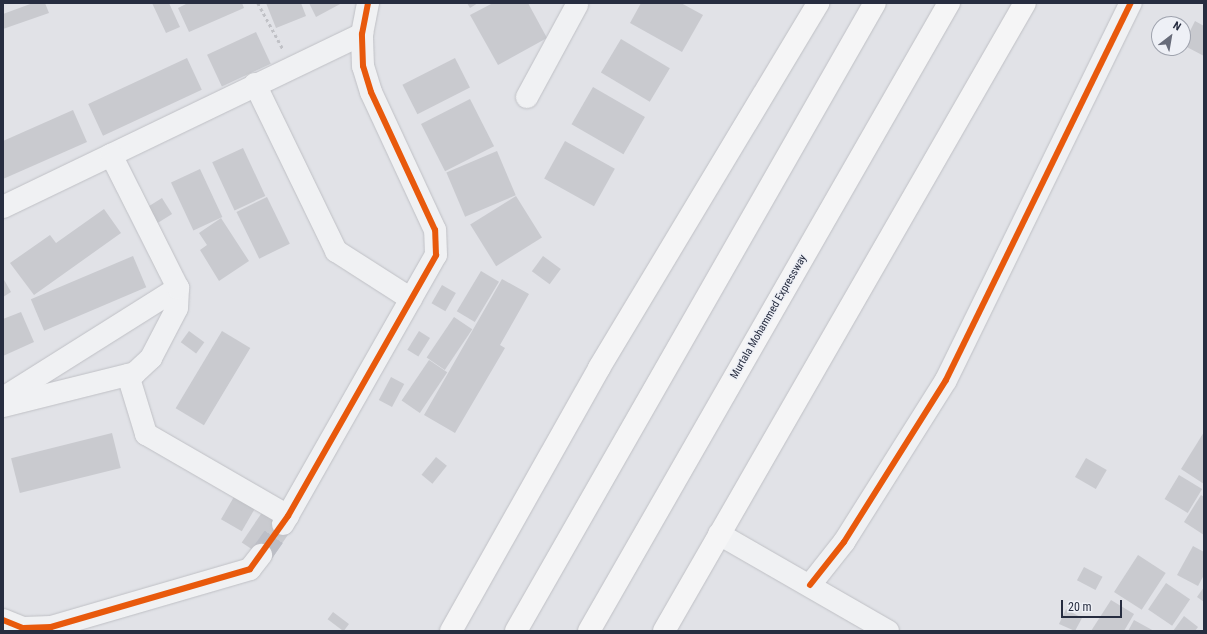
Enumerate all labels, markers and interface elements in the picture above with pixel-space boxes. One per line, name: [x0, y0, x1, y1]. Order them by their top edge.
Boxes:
north arrow: [1151, 16, 1191, 56]
text: N: [1171, 19, 1183, 33]
street label: Murtala Mohammed Expressway: [728, 253, 810, 381]
scale bar: [1063, 592, 1124, 618]
text: 20 m: [1068, 600, 1092, 614]

